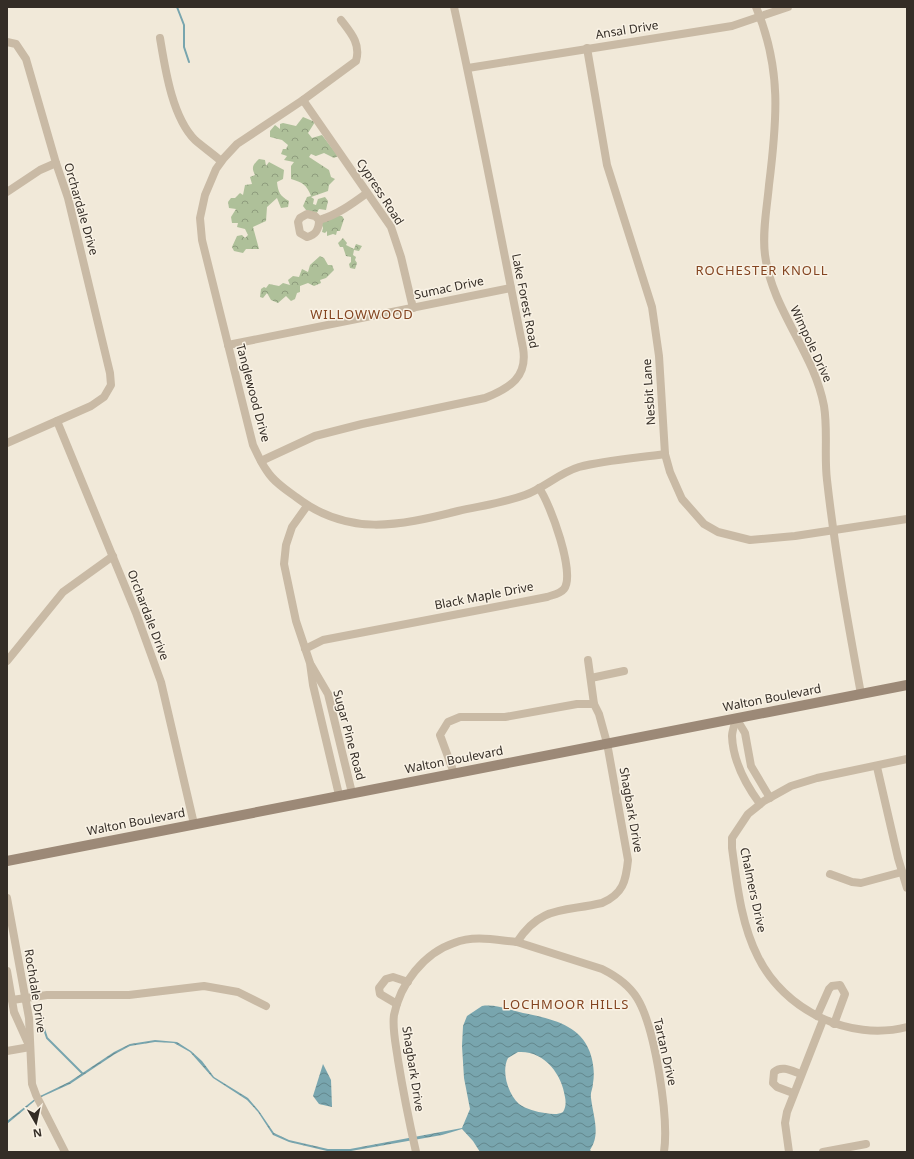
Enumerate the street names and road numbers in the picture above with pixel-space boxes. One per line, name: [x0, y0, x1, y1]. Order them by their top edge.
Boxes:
street label: Ansal Drive: [594, 16, 660, 43]
street label: Cypress Road: [353, 155, 408, 228]
street label: Orchardale Drive: [60, 161, 103, 257]
street label: Lake Forest Road: [508, 252, 543, 350]
street label: Sumac Drive: [413, 272, 485, 303]
street label: Wimpole Drive: [786, 303, 837, 385]
street label: Tanglewood Drive: [232, 342, 275, 444]
street label: Nesbit Lane: [638, 358, 659, 426]
street label: Orchardale Drive: [123, 567, 174, 663]
street label: Black Maple Drive: [433, 578, 535, 613]
street label: Walton Boulevard: [721, 680, 823, 715]
street label: Sugar Pine Road: [329, 688, 370, 782]
street label: Walton Boulevard: [403, 742, 505, 777]
street label: Shagbark Drive: [616, 766, 647, 854]
street label: Walton Boulevard: [85, 804, 187, 839]
street label: Chalmers Drive: [736, 846, 771, 934]
street label: Rochdale Drive: [20, 948, 51, 1034]
street label: Tartan Drive: [649, 1017, 682, 1087]
street label: Shagbark Drive: [398, 1025, 429, 1113]

